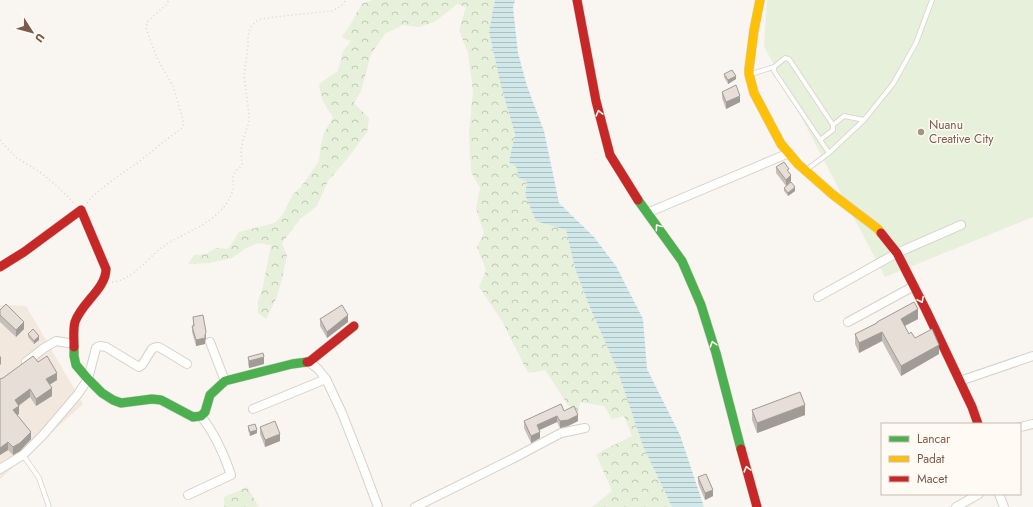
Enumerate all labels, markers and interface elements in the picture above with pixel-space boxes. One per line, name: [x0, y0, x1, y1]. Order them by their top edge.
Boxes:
north arrow: [12, 12, 52, 52]
text: U: [31, 30, 49, 46]
one-way arrow: [595, 110, 604, 117]
place label: Nuanu Creative City: [929, 116, 994, 148]
marker: Nuanu Creative City: [916, 127, 926, 137]
one-way arrow: [656, 225, 663, 232]
one-way arrow: [916, 296, 924, 303]
one-way arrow: [709, 341, 718, 348]
legend: [881, 423, 1021, 495]
text: Lancar: [917, 430, 951, 448]
text: Padat: [917, 450, 945, 468]
one-way arrow: [743, 466, 752, 473]
text: Macet: [917, 470, 947, 488]

